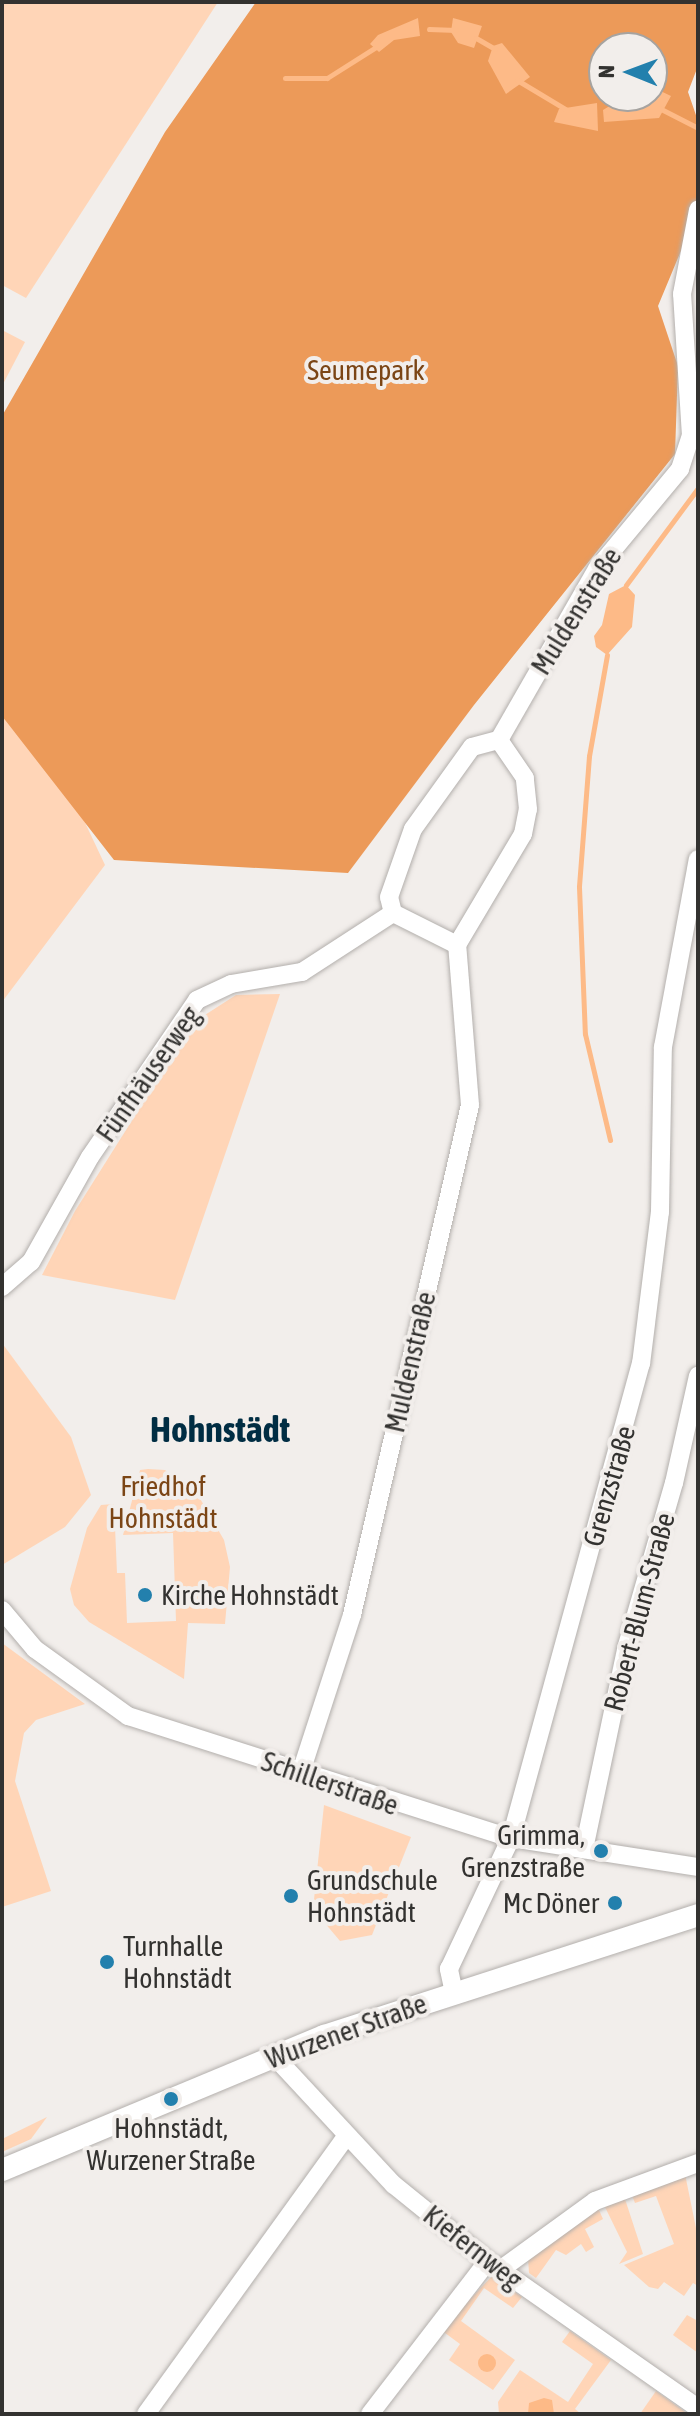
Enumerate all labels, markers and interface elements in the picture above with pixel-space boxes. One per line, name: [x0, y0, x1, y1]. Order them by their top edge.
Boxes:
north arrow: [588, 32, 668, 112]
text: N: [593, 65, 619, 78]
park label: Seumepark: [307, 353, 425, 387]
street label: Muldenstraße: [524, 541, 628, 681]
street label: Fünfhäuserweg: [89, 1000, 207, 1148]
street label: Muldenstraße: [377, 1288, 443, 1436]
district label: Hohnstädt: [150, 1408, 290, 1452]
street label: Grenzstraße: [576, 1422, 642, 1550]
park label: Friedhof Hohnstädt: [109, 1469, 217, 1535]
street label: Robert-Blum-Straße: [596, 1509, 682, 1715]
place label: Kirche Hohnstädt: [161, 1578, 339, 1612]
marker: Kirche Hohnstädt: [136, 1586, 154, 1604]
street label: Schillerstraße: [257, 1744, 403, 1822]
place label: Grimma, Grenzstraße: [461, 1818, 585, 1884]
marker: Grimma, Grenzstraße: [592, 1842, 610, 1860]
place label: Grundschule Hohnstädt: [307, 1863, 438, 1929]
place label: Mc Döner: [503, 1886, 599, 1920]
marker: Grundschule Hohnstädt: [282, 1887, 300, 1905]
marker: Mc Döner: [606, 1894, 624, 1912]
place label: Turnhalle Hohnstädt: [123, 1929, 232, 1995]
marker: Turnhalle Hohnstädt: [98, 1953, 116, 1971]
street label: Wurzener Straße: [261, 1986, 431, 2076]
marker: Hohnstädt, Wurzener Straße: [162, 2090, 180, 2108]
place label: Hohnstädt, Wurzener Straße: [87, 2111, 255, 2177]
street label: Kiefernweg: [417, 2198, 529, 2296]

